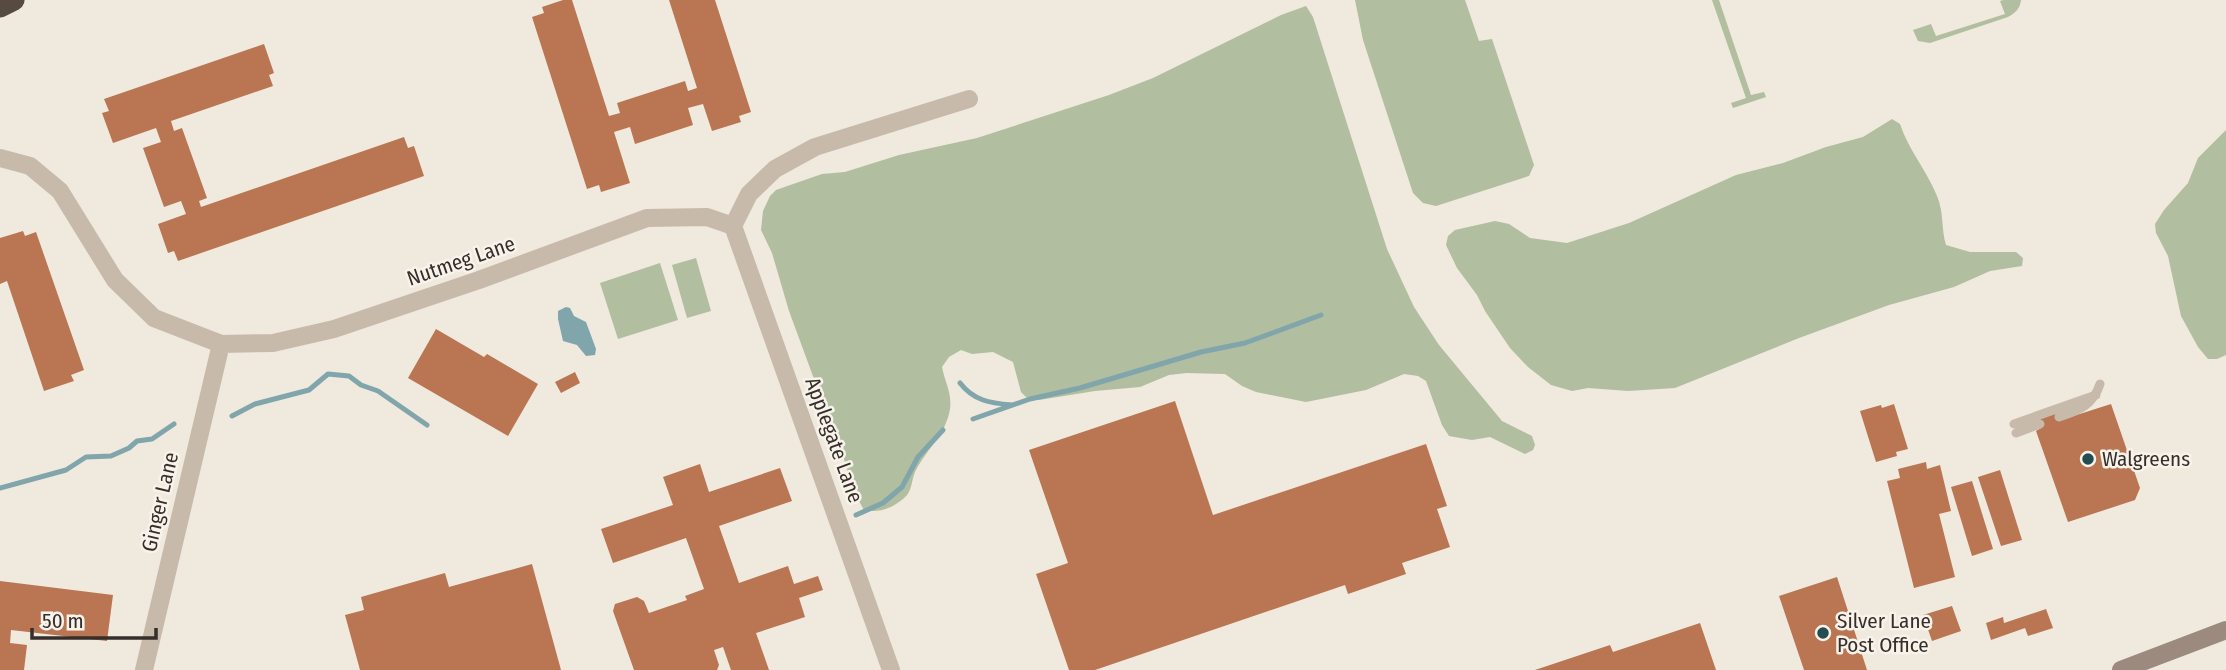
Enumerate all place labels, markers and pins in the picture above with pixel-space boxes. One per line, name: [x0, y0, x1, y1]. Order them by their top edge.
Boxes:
place label: Walgreens: [2102, 446, 2190, 472]
marker: Walgreens: [2080, 451, 2096, 467]
place label: Silver Lane Post Office: [1837, 608, 1931, 658]
marker: Silver Lane Post Office: [1815, 625, 1831, 641]

